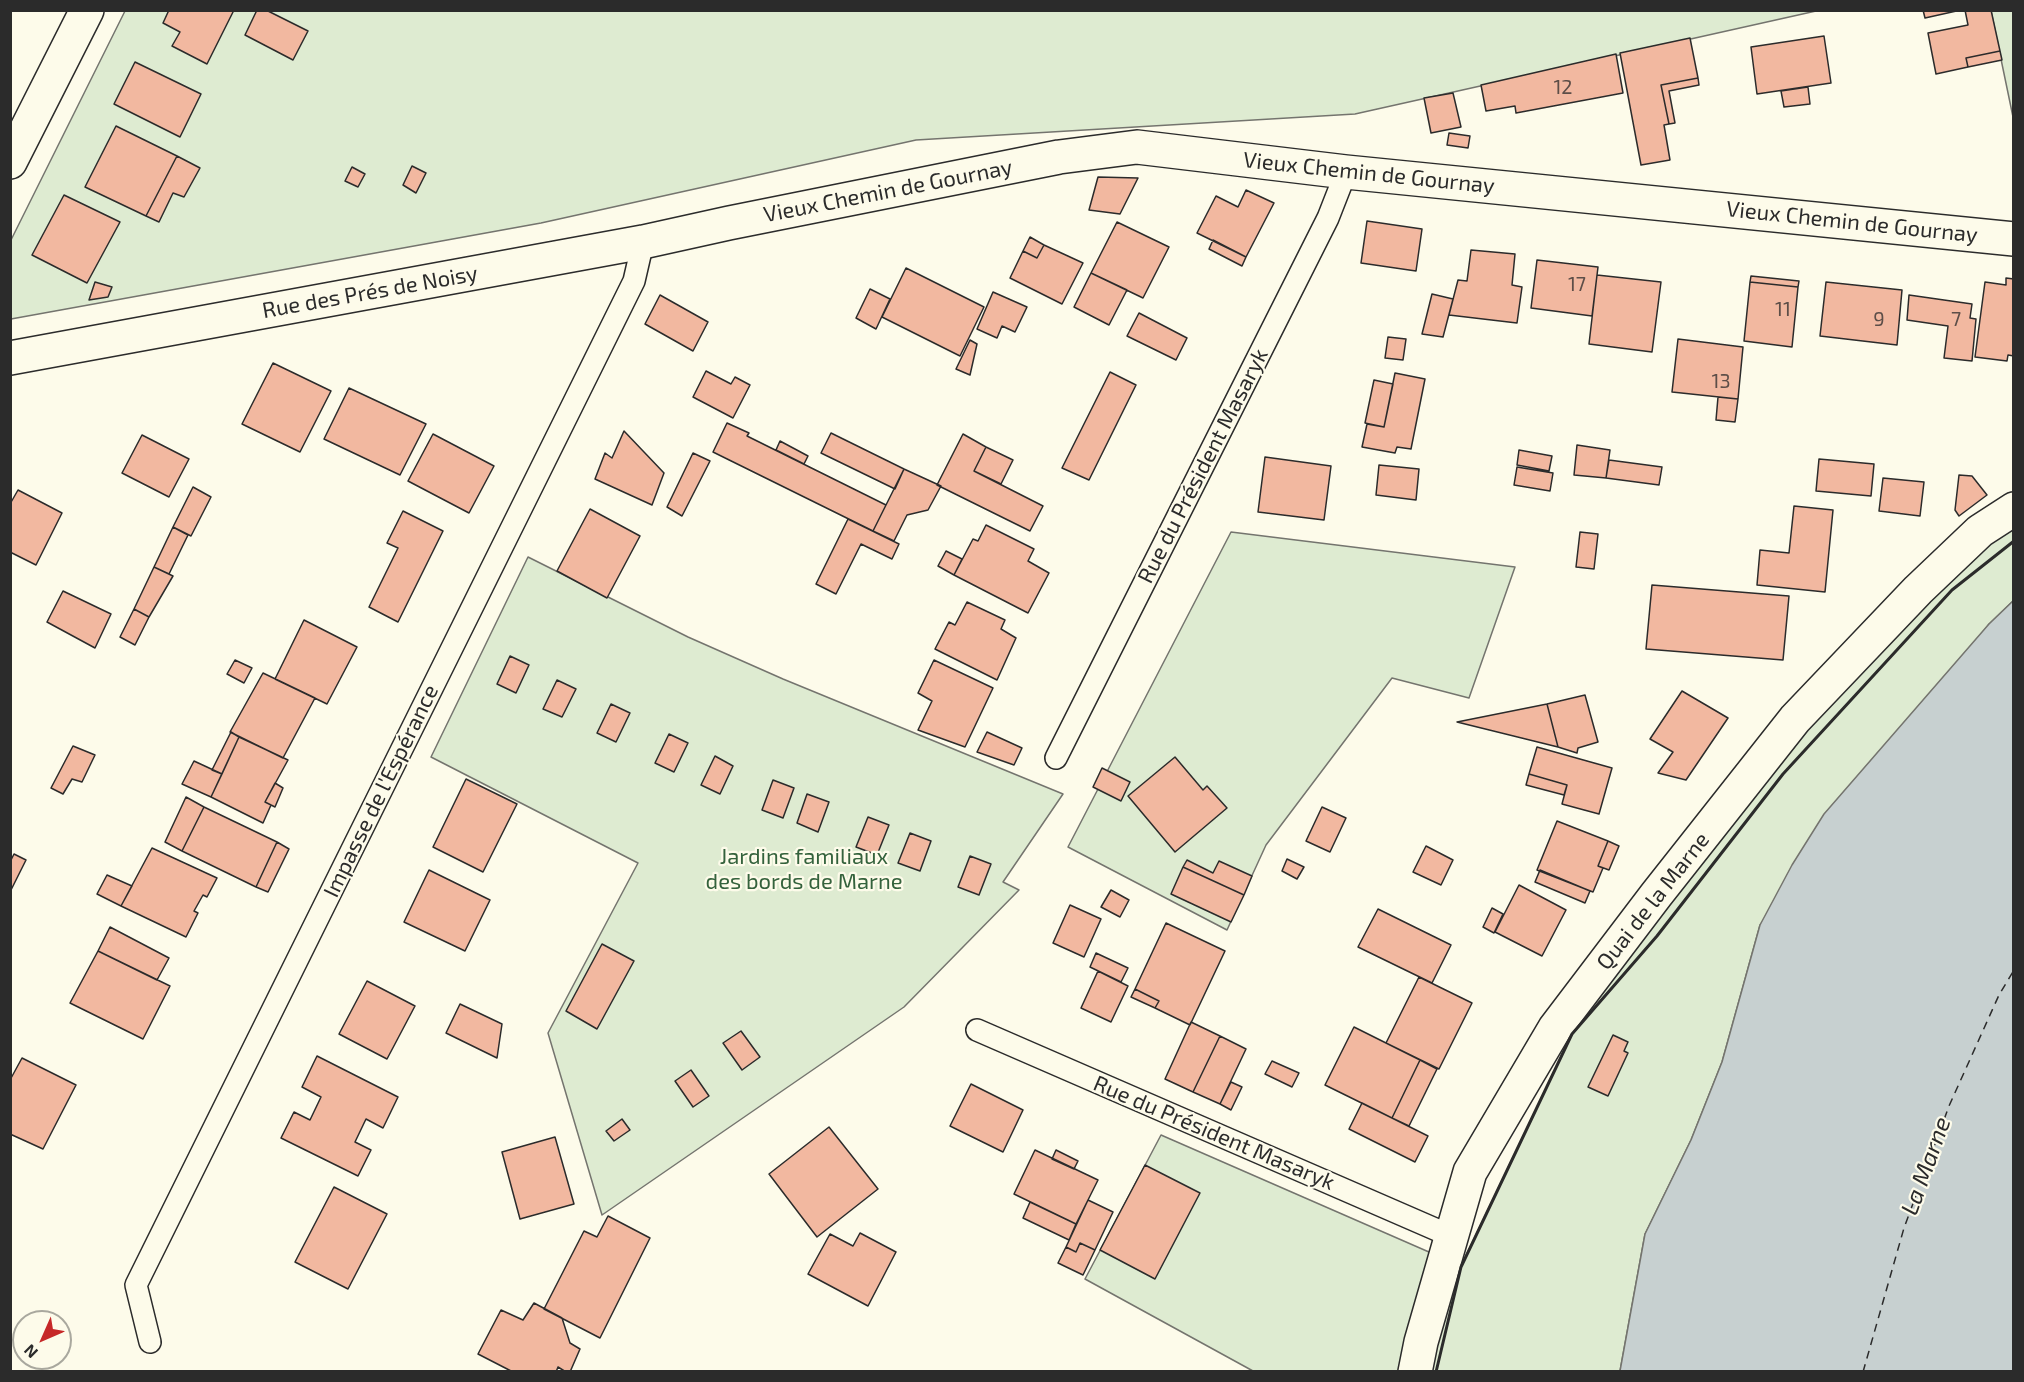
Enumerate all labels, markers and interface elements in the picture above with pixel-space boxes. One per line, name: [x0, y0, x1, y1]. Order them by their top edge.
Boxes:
house number: 12: [1553, 75, 1573, 99]
street label: Vieux Chemin de Gournay: [1242, 147, 1496, 199]
street label: Vieux Chemin de Gournay: [761, 154, 1015, 228]
street label: Vieux Chemin de Gournay: [1725, 196, 1979, 248]
street label: Rue des Prés de Noisy: [260, 260, 480, 324]
house number: 17: [1568, 272, 1586, 296]
house number: 11: [1775, 297, 1791, 321]
house number: 9: [1873, 307, 1885, 331]
house number: 7: [1951, 307, 1961, 331]
street label: Rue du Président Masaryk: [1132, 344, 1274, 588]
house number: 13: [1711, 369, 1731, 393]
street label: Impasse de l'Espérance: [318, 680, 444, 902]
street label: Quai de la Marne: [1591, 827, 1715, 975]
park label: Jardins familiaux des bords de Marne: [706, 844, 902, 896]
street label: Rue du Président Masaryk: [1089, 1070, 1339, 1196]
water label: La Marne: [1895, 1113, 1957, 1219]
north arrow: [12, 1310, 72, 1370]
text: N: [20, 1341, 41, 1362]

